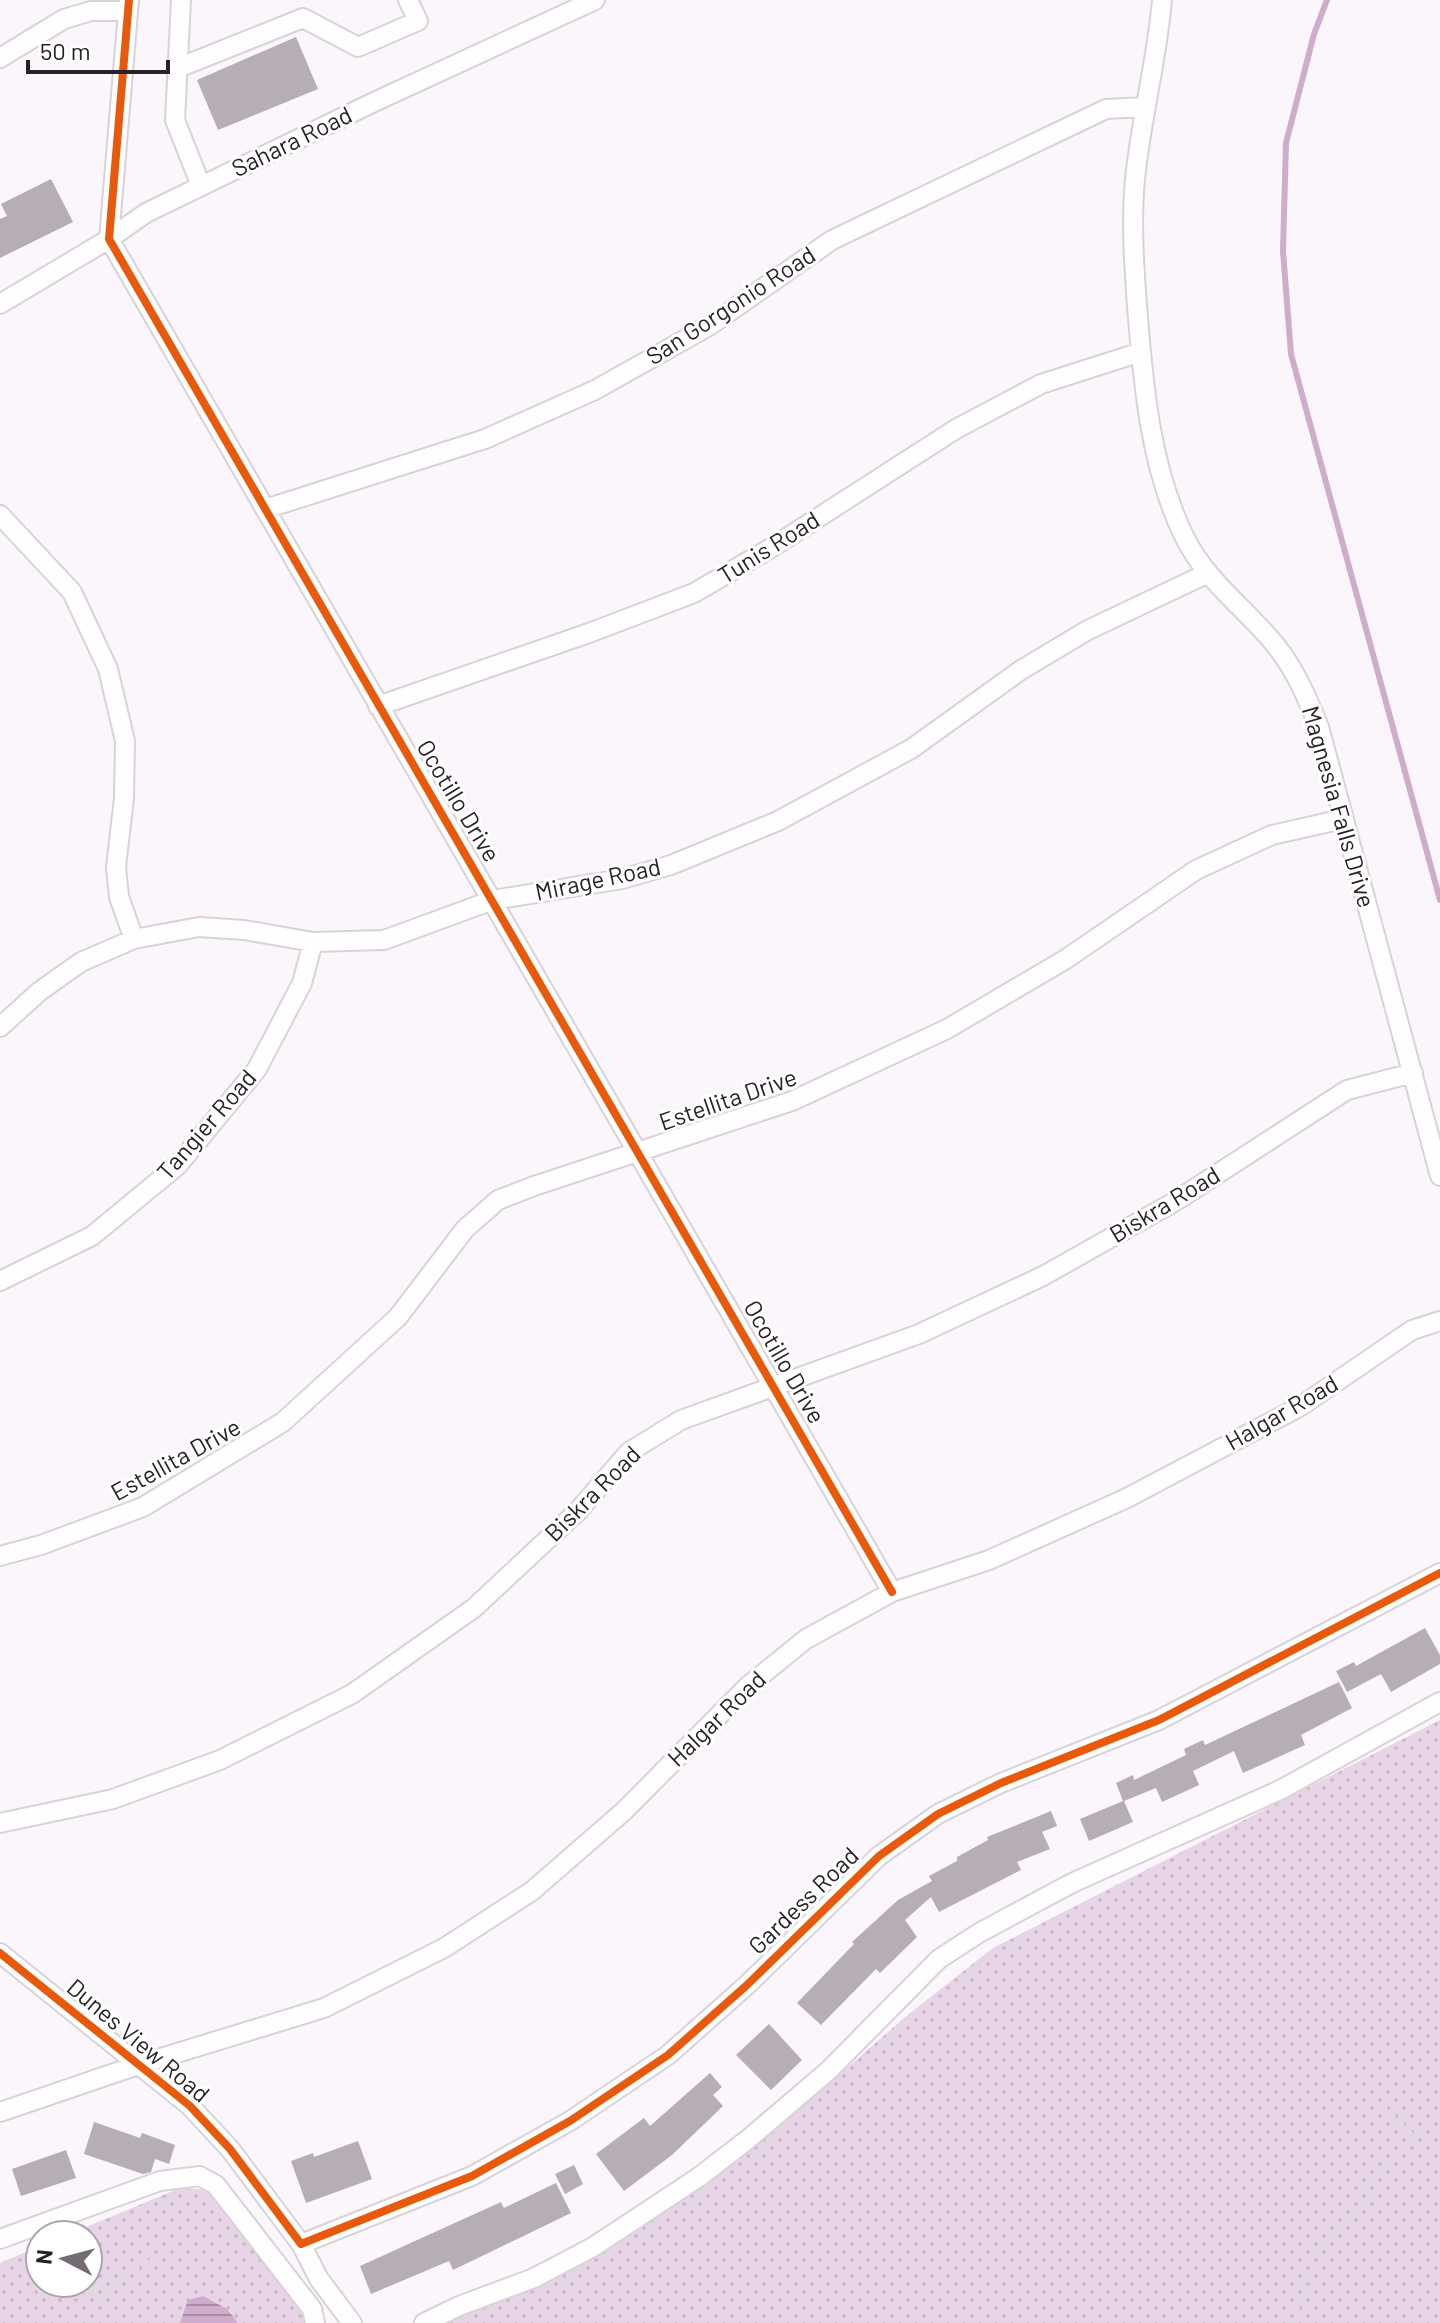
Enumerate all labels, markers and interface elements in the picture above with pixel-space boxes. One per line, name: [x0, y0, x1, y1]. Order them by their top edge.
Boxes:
scale bar: [28, 24, 168, 74]
text: 50 m: [40, 36, 91, 65]
street label: Sahara Road: [226, 99, 356, 182]
street label: San Gorgonio Road: [640, 239, 820, 370]
street label: Tunis Road: [712, 504, 824, 589]
street label: Magnesia Falls Drive: [1297, 702, 1382, 911]
street label: Ocotillo Drive: [411, 734, 507, 867]
street label: Mirage Road: [532, 851, 663, 906]
street label: Estellita Drive: [655, 1061, 800, 1136]
street label: Tangier Road: [150, 1063, 262, 1185]
street label: Biskra Road: [1104, 1159, 1225, 1248]
street label: Ocotillo Drive: [738, 1294, 832, 1428]
street label: Halgar Road: [1220, 1368, 1343, 1456]
street label: Estellita Drive: [105, 1411, 245, 1506]
street label: Biskra Road: [538, 1439, 646, 1547]
street label: Halgar Road: [661, 1664, 771, 1772]
street label: Gardess Road: [742, 1840, 864, 1960]
street label: Dunes View Road: [62, 1972, 216, 2108]
north arrow: [24, 2219, 104, 2299]
text: N: [29, 2248, 57, 2265]

